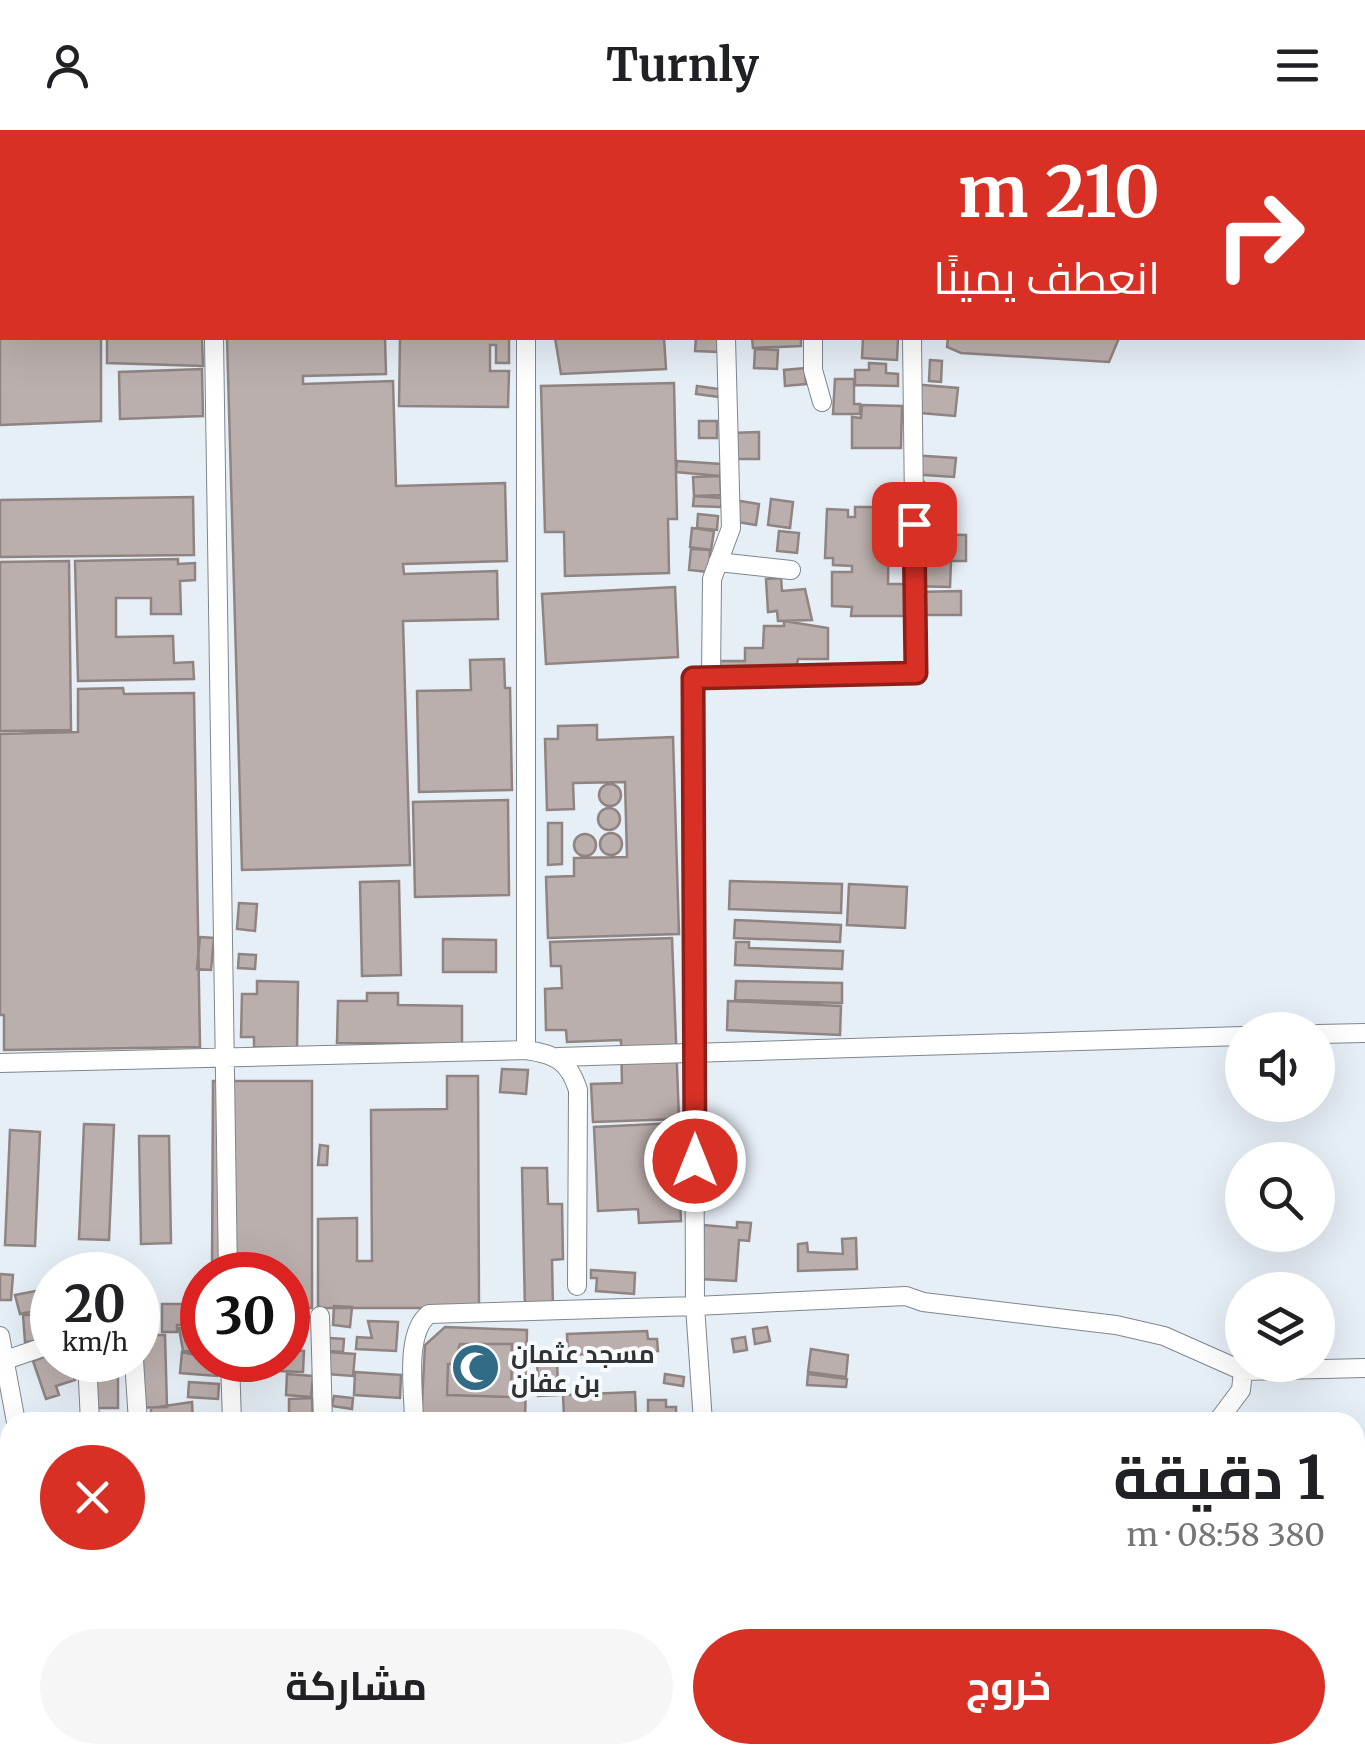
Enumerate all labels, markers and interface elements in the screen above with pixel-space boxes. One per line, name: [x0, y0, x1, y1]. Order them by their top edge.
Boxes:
text: Turnly: [606, 37, 759, 93]
icon: person: [40, 38, 95, 93]
icon: menu: [1270, 38, 1325, 93]
text: 210 m: [958, 148, 1160, 236]
icon: right: [1195, 170, 1325, 300]
text: انعطف يمينًا: [933, 250, 1160, 306]
pin: [872, 482, 957, 567]
icon: arrive: [887, 497, 942, 552]
map controls: [1225, 1012, 1335, 1382]
button: sound: [1225, 1012, 1335, 1122]
position arrow: [643, 1109, 747, 1213]
button: search: [1225, 1142, 1335, 1252]
speed limit sign: 30: [180, 1252, 310, 1382]
button: layers: [1225, 1272, 1335, 1382]
text: 20: [64, 1273, 126, 1336]
text: km/h: [62, 1326, 128, 1358]
place label: مسجد عثمان بن عفان: [511, 1338, 655, 1399]
mosque icon: مسجد عثمان بن عفان: [450, 1342, 502, 1394]
text: 1 دقيقة: [1113, 1440, 1325, 1515]
button: close: [40, 1445, 145, 1550]
text: 380 m · 08:58: [1127, 1515, 1325, 1555]
button: مشاركة: [40, 1629, 673, 1744]
button: خروج: [693, 1629, 1325, 1744]

